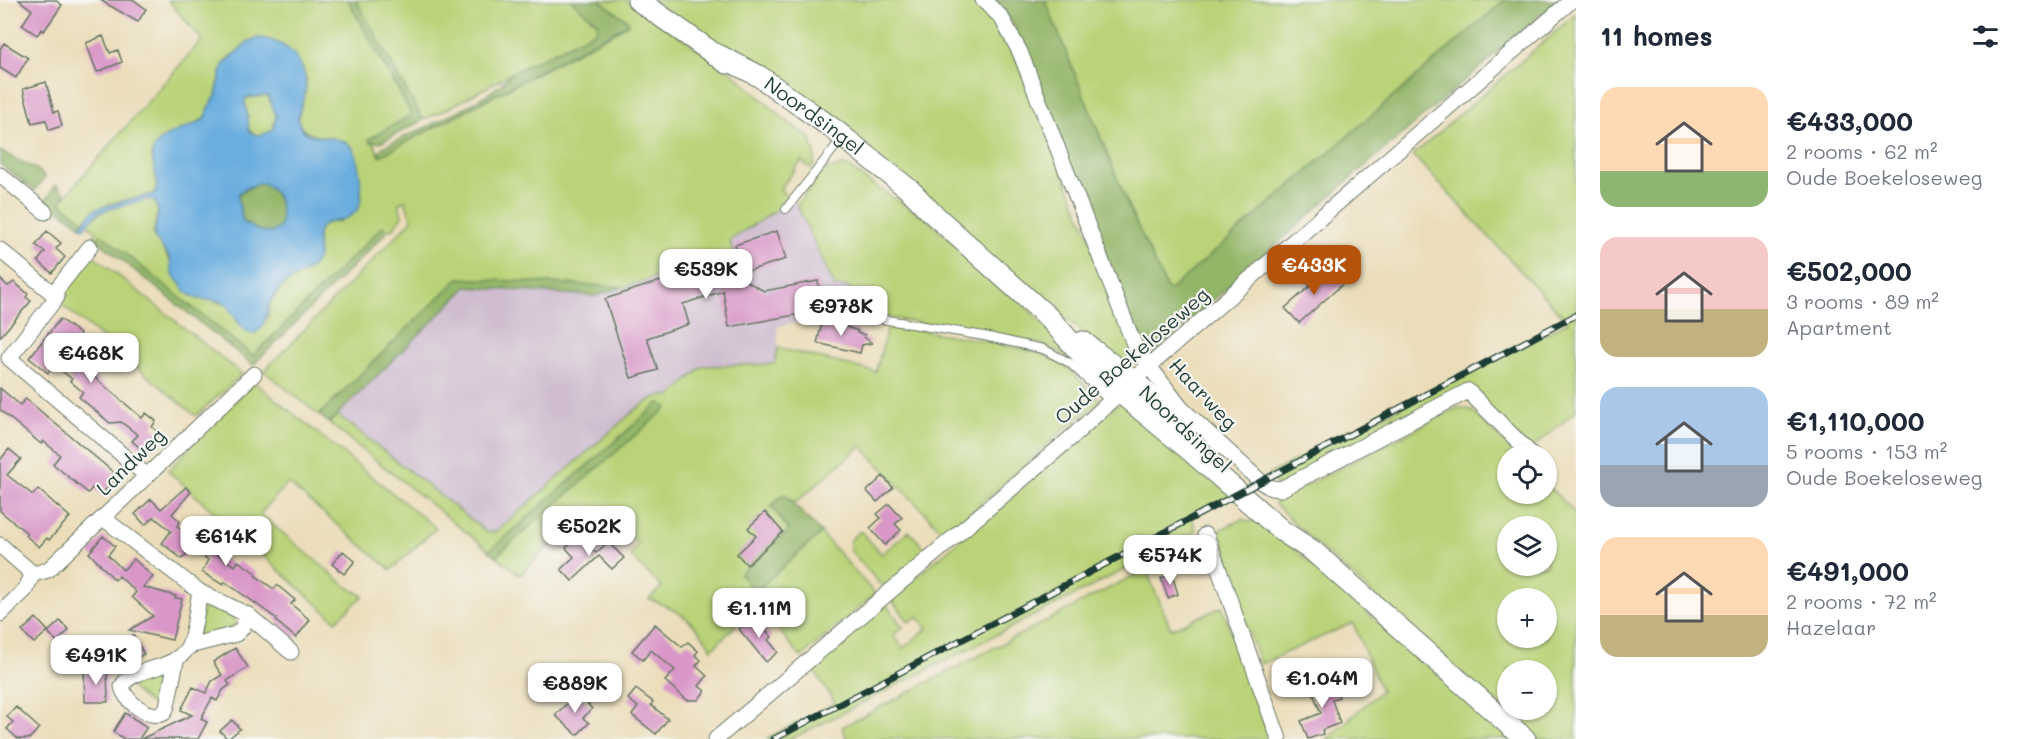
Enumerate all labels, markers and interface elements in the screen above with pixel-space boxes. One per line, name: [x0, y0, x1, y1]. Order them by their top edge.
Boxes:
text: 11 homes: [1600, 19, 1713, 53]
icon: filters: [1969, 20, 2002, 53]
street label: Noordsingel: [760, 70, 870, 160]
text: €433,000: [1786, 104, 1913, 138]
icon: home: [1648, 111, 1720, 183]
text: 2 rooms · 62 m²: [1786, 138, 1938, 164]
text: Oude Boekeloseweg: [1786, 164, 1982, 190]
pin: €433K: [1272, 245, 1356, 296]
pin: €539K: [664, 249, 748, 300]
text: €433K: [1281, 251, 1347, 277]
text: €502,000: [1786, 254, 1912, 288]
text: €539K: [673, 255, 739, 281]
icon: home: [1648, 261, 1720, 333]
street label: Oude Boekeloseweg: [1049, 281, 1214, 429]
pin: €978K: [799, 286, 883, 337]
text: 3 rooms · 89 m²: [1786, 288, 1939, 314]
text: €978K: [809, 292, 873, 318]
text: Apartment: [1786, 314, 1892, 340]
pin: €468K: [49, 333, 133, 384]
text: €468K: [58, 339, 124, 365]
street label: Haarweg: [1164, 352, 1243, 435]
street label: Noordsingel: [1134, 379, 1237, 478]
text: €1,110,000: [1786, 404, 1924, 438]
icon: home: [1648, 411, 1720, 483]
street label: Landweg: [90, 422, 170, 501]
text: 5 rooms · 153 m²: [1786, 438, 1947, 464]
map controls: [1497, 444, 1557, 720]
button: locate: [1497, 444, 1557, 504]
text: Oude Boekeloseweg: [1786, 464, 1982, 490]
pin: €502K: [547, 506, 631, 557]
text: €502K: [556, 512, 622, 538]
pin: €614K: [184, 516, 268, 567]
button: layers: [1497, 516, 1557, 576]
text: €614K: [194, 522, 258, 548]
pin: €574K: [1128, 535, 1212, 586]
text: €574K: [1138, 541, 1202, 567]
text: €491,000: [1786, 554, 1909, 588]
icon: home: [1648, 561, 1720, 633]
pin: €1.11M: [710, 588, 808, 639]
button: +: [1497, 588, 1557, 648]
text: 2 rooms · 72 m²: [1786, 588, 1937, 614]
text: €1.11M: [726, 594, 792, 620]
text: Hazelaar: [1786, 614, 1876, 640]
pin: €491K: [54, 635, 138, 686]
text: €491K: [65, 641, 127, 667]
pin: €1.04M: [1273, 658, 1371, 709]
button: −: [1497, 660, 1557, 720]
pin: €889K: [533, 663, 617, 714]
text: €1.04M: [1286, 664, 1358, 690]
text: €889K: [542, 669, 608, 695]

